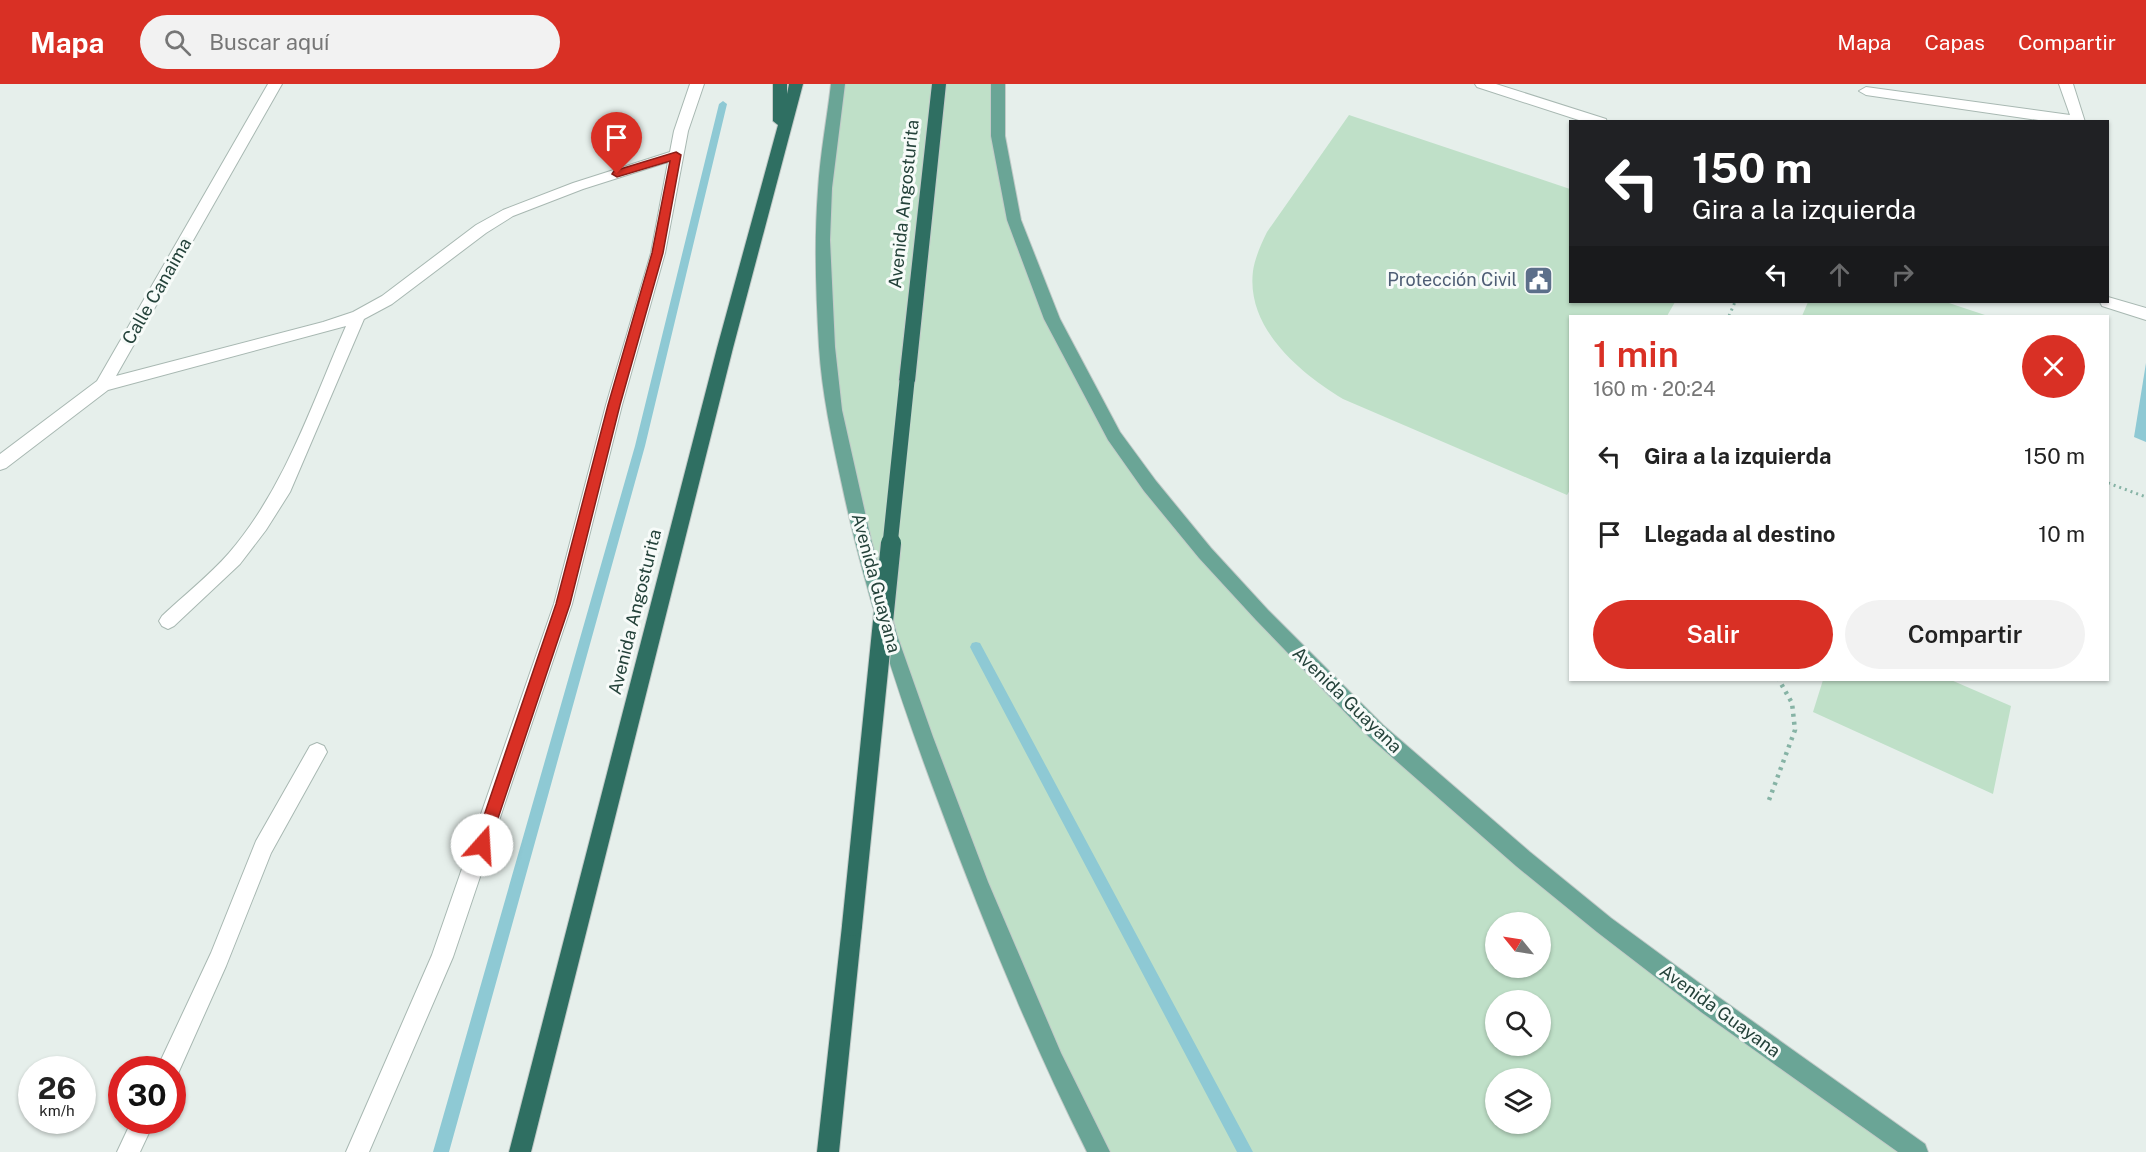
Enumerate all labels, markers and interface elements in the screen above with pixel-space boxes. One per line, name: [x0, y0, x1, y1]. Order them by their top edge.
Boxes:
search box: [140, 15, 560, 69]
text: Mapa: [30, 26, 104, 59]
icon: search: [161, 26, 194, 59]
text: Buscar aquí: [209, 29, 329, 55]
text: Mapa: [1837, 30, 1891, 55]
text: Capas: [1924, 30, 1985, 55]
text: Compartir: [2018, 30, 2116, 55]
pin: [591, 112, 642, 174]
street label: Avenida Angosturita: [884, 118, 923, 289]
icon: arrive: [600, 121, 633, 154]
text: 150 m: [1692, 143, 1812, 192]
icon: left: [1593, 144, 1671, 222]
text: Gira a la izquierda: [1692, 193, 1916, 225]
street label: Calle Canaima: [118, 234, 196, 348]
icon: left: [1760, 258, 1793, 291]
icon: ahead: [1823, 258, 1856, 291]
icon: right: [1886, 258, 1919, 291]
public building icon: Protección Civil: [1522, 264, 1554, 296]
place label: Protección Civil: [1387, 269, 1517, 290]
text: 1 min: [1593, 333, 1679, 375]
button: close: [2022, 335, 2085, 398]
text: 160 m · 20:24: [1593, 377, 1716, 401]
icon: left: [1593, 440, 1626, 473]
text: Gira a la izquierda: [1644, 443, 1831, 469]
text: 150 m: [2024, 443, 2085, 469]
street label: Avenida Guayana: [848, 511, 905, 655]
icon: arrive: [1593, 518, 1626, 551]
text: Llegada al destino: [1644, 521, 1835, 547]
text: 10 m: [2038, 521, 2085, 547]
street label: Avenida Angosturita: [604, 527, 665, 697]
button: Salir: [1593, 600, 1833, 669]
button: Compartir: [1845, 600, 2085, 669]
street label: Avenida Guayana: [1288, 642, 1406, 757]
position arrow: [450, 813, 514, 877]
north arrow: [1485, 912, 1551, 978]
map controls: [1485, 912, 1551, 1134]
street label: Avenida Guayana: [1656, 960, 1785, 1061]
button: search: [1485, 990, 1551, 1056]
speed limit sign: 30: [108, 1056, 186, 1134]
button: layers: [1485, 1068, 1551, 1134]
text: 26: [38, 1070, 76, 1106]
text: km/h: [39, 1102, 75, 1119]

